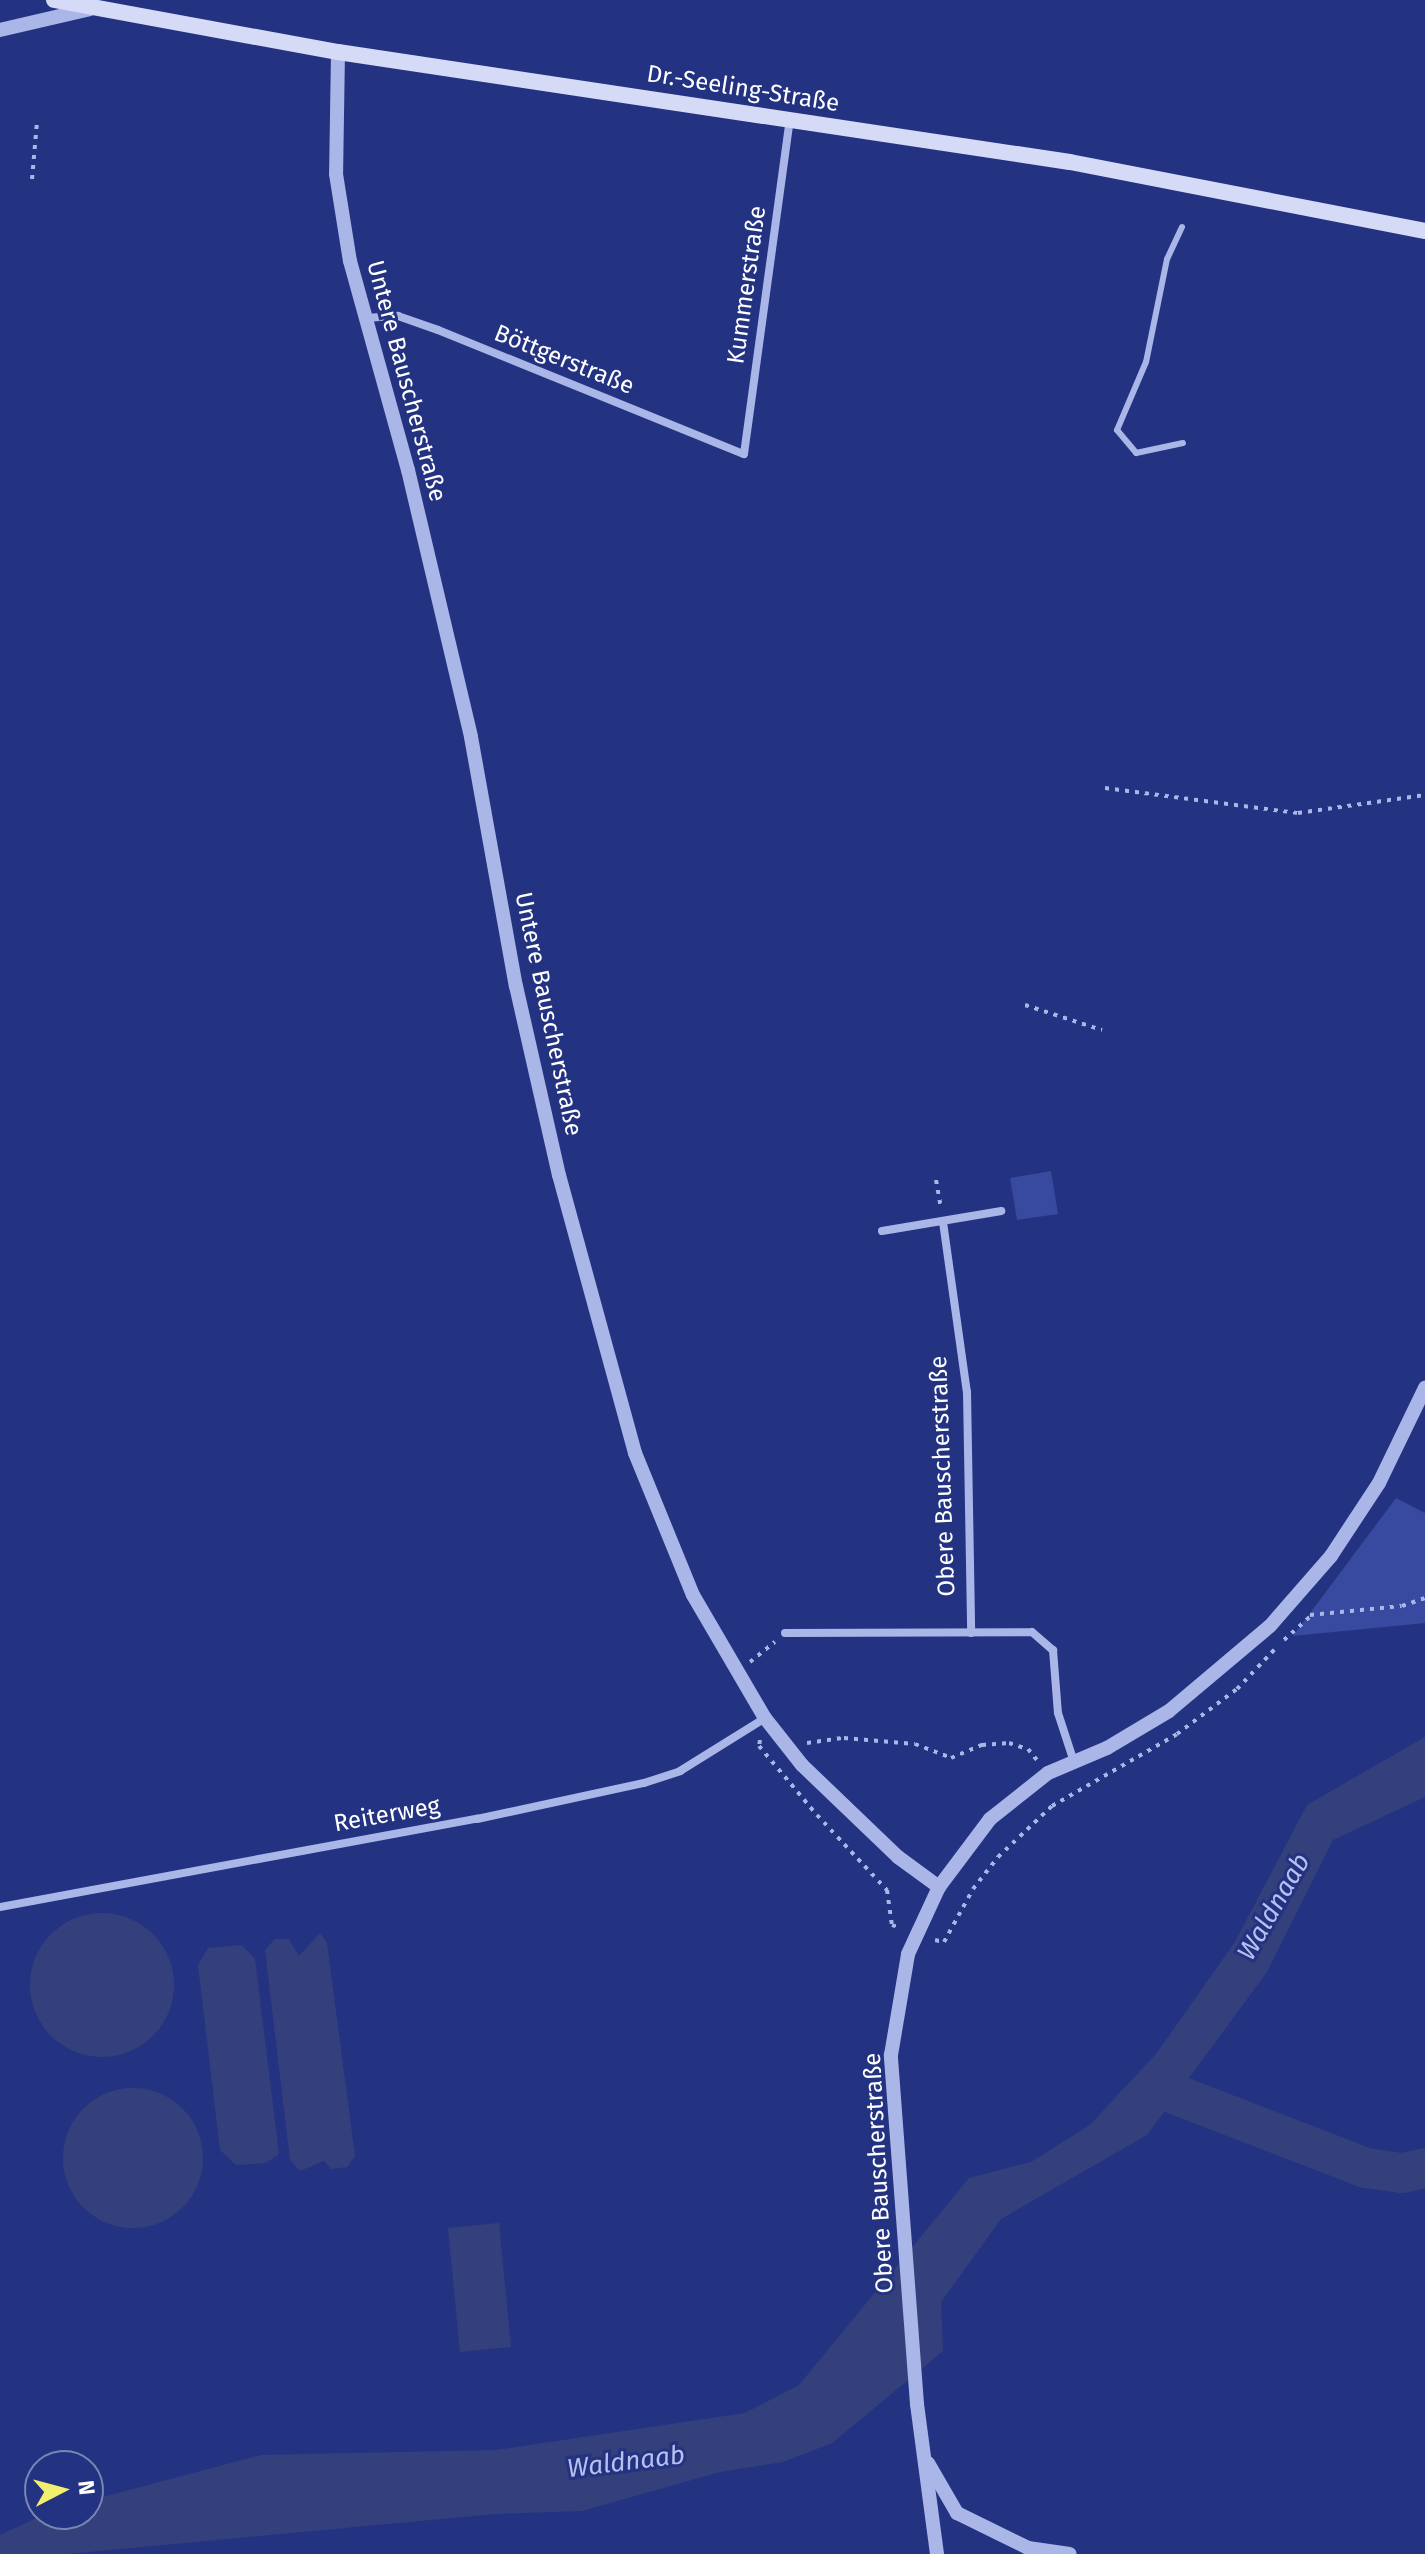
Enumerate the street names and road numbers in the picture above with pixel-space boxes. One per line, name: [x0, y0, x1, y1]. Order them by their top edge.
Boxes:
street label: Dr.-Seeling-Straße: [645, 60, 841, 118]
street label: Kummerstraße: [722, 204, 772, 366]
street label: Untere Bauscherstraße: [360, 257, 452, 505]
street label: Böttgerstraße: [490, 319, 638, 401]
street label: Untere Bauscherstraße: [508, 890, 588, 1138]
street label: Obere Bauscherstraße: [924, 1355, 962, 1597]
street label: Reiterweg: [332, 1791, 442, 1839]
street label: Obere Bauscherstraße: [858, 2052, 900, 2294]

